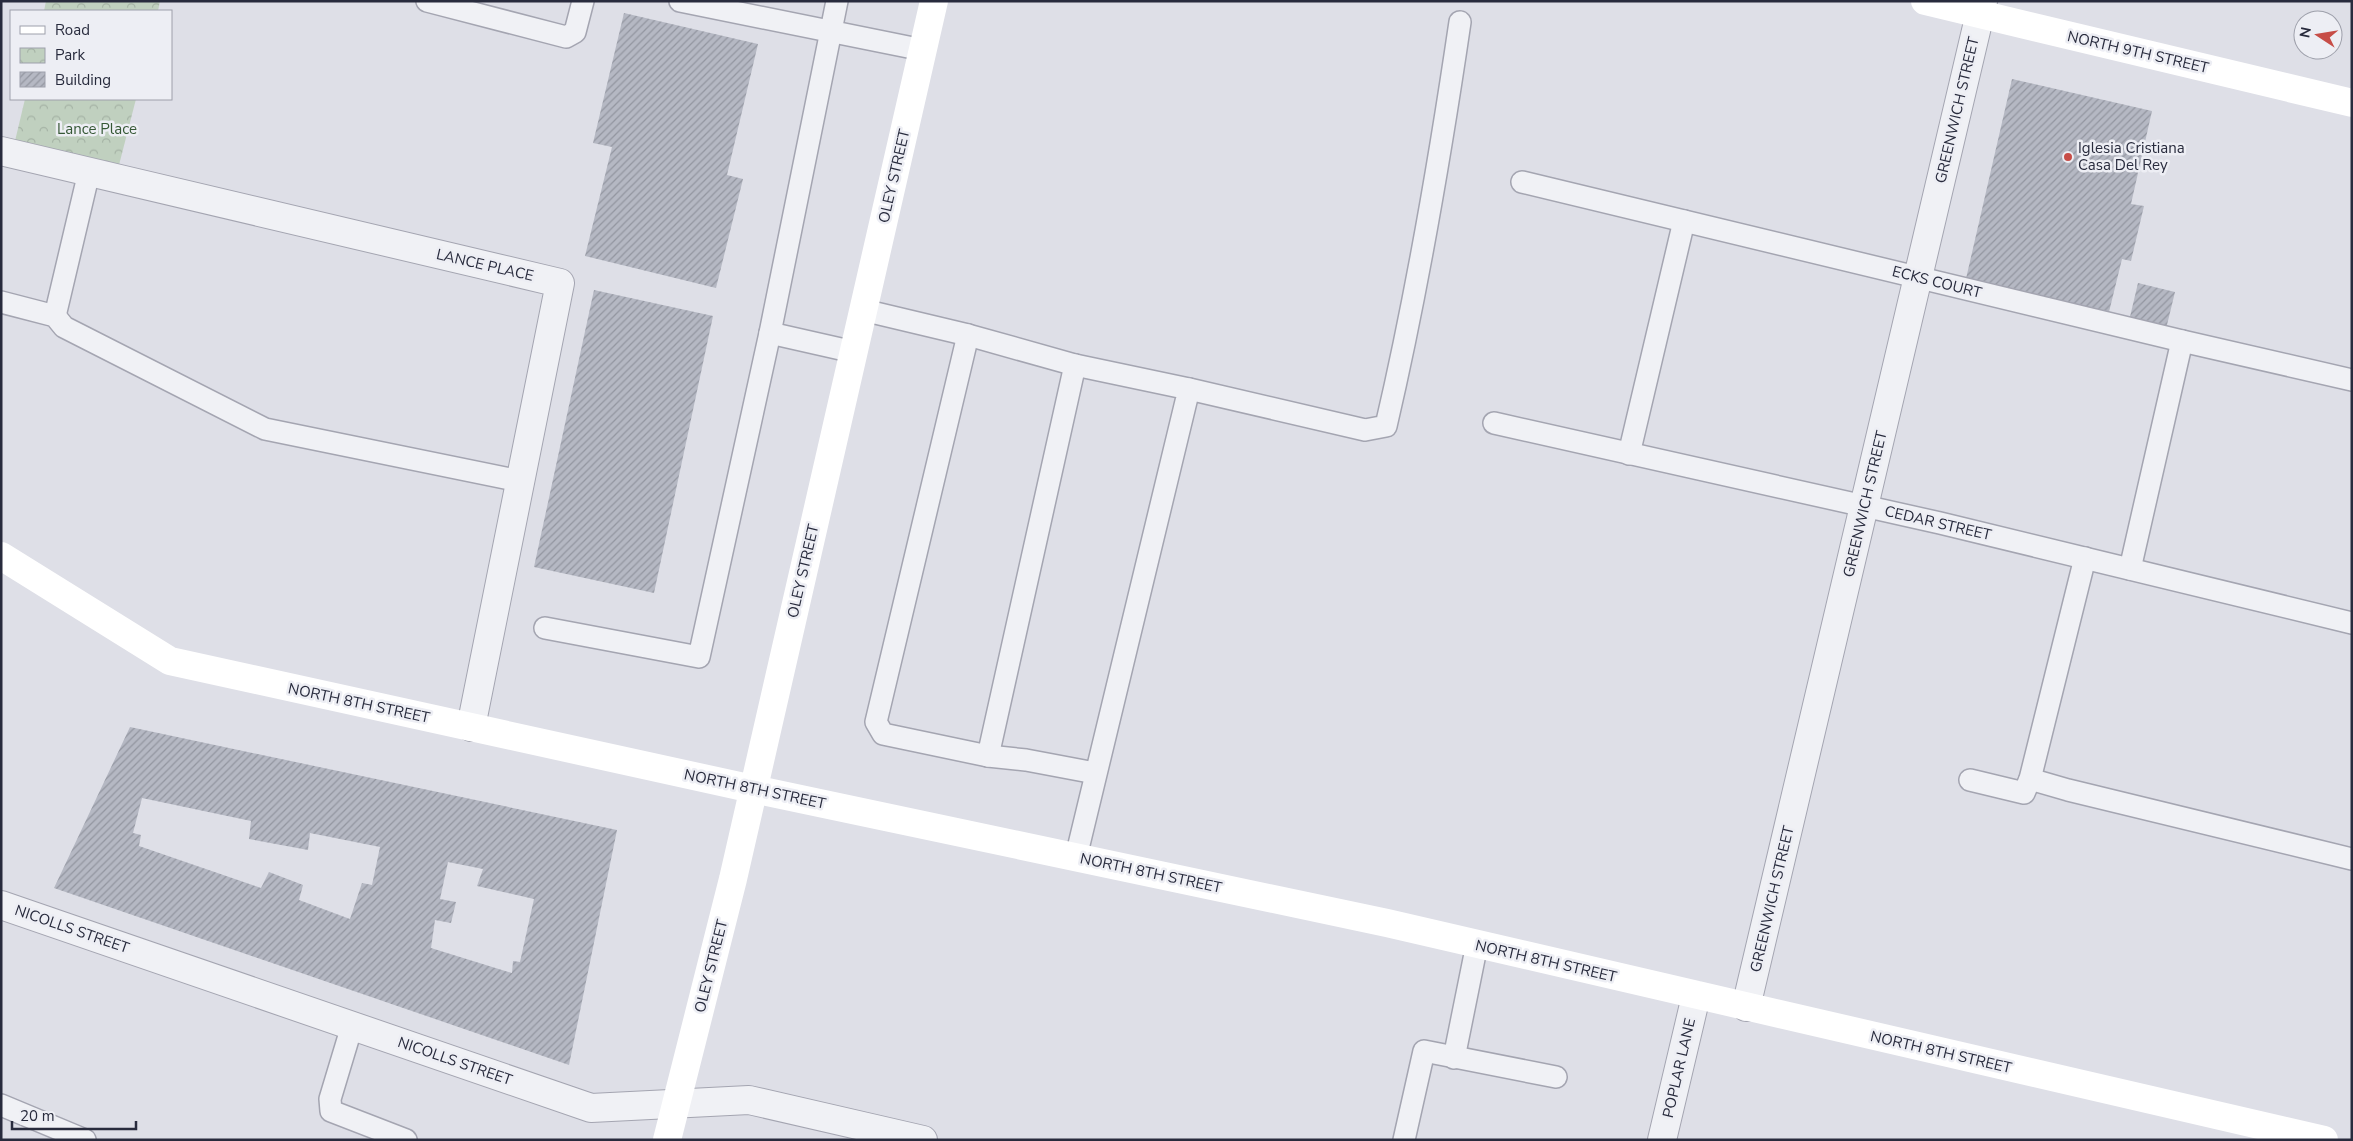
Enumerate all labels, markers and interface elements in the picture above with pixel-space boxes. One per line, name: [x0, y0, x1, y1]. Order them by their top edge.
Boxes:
legend: [10, 10, 172, 100]
north arrow: [2293, 10, 2343, 60]
text: Road: [55, 20, 90, 40]
text: N: [2295, 25, 2316, 40]
street label: NORTH 9TH STREET: [2065, 26, 2211, 78]
street label: GREENWICH STREET: [1930, 35, 1984, 185]
text: Park: [55, 45, 85, 65]
text: Building: [55, 70, 111, 90]
park label: Lance Place: [57, 119, 137, 139]
street label: OLEY STREET: [874, 127, 914, 225]
place label: Iglesia Cristiana Casa Del Rey: [2078, 138, 2185, 175]
marker: Iglesia Cristiana Casa Del Rey: [2062, 151, 2074, 163]
street label: LANCE PLACE: [434, 244, 536, 286]
street label: ECKS COURT: [1890, 261, 1984, 303]
street label: GREENWICH STREET: [1838, 429, 1892, 579]
street label: CEDAR STREET: [1883, 501, 1993, 545]
street label: OLEY STREET: [783, 522, 823, 620]
street label: NORTH 8TH STREET: [286, 678, 432, 728]
street label: NORTH 8TH STREET: [682, 764, 828, 814]
street label: GREENWICH STREET: [1745, 824, 1799, 974]
street label: NORTH 8TH STREET: [1078, 848, 1224, 898]
street label: NICOLLS STREET: [12, 900, 132, 958]
street label: OLEY STREET: [690, 917, 732, 1015]
street label: NORTH 8TH STREET: [1473, 935, 1619, 987]
street label: POPLAR LANE: [1658, 1016, 1700, 1120]
street label: NORTH 8TH STREET: [1868, 1026, 2014, 1078]
street label: NICOLLS STREET: [395, 1032, 515, 1090]
scale bar: [12, 1098, 136, 1130]
text: 20 m: [20, 1106, 55, 1126]

